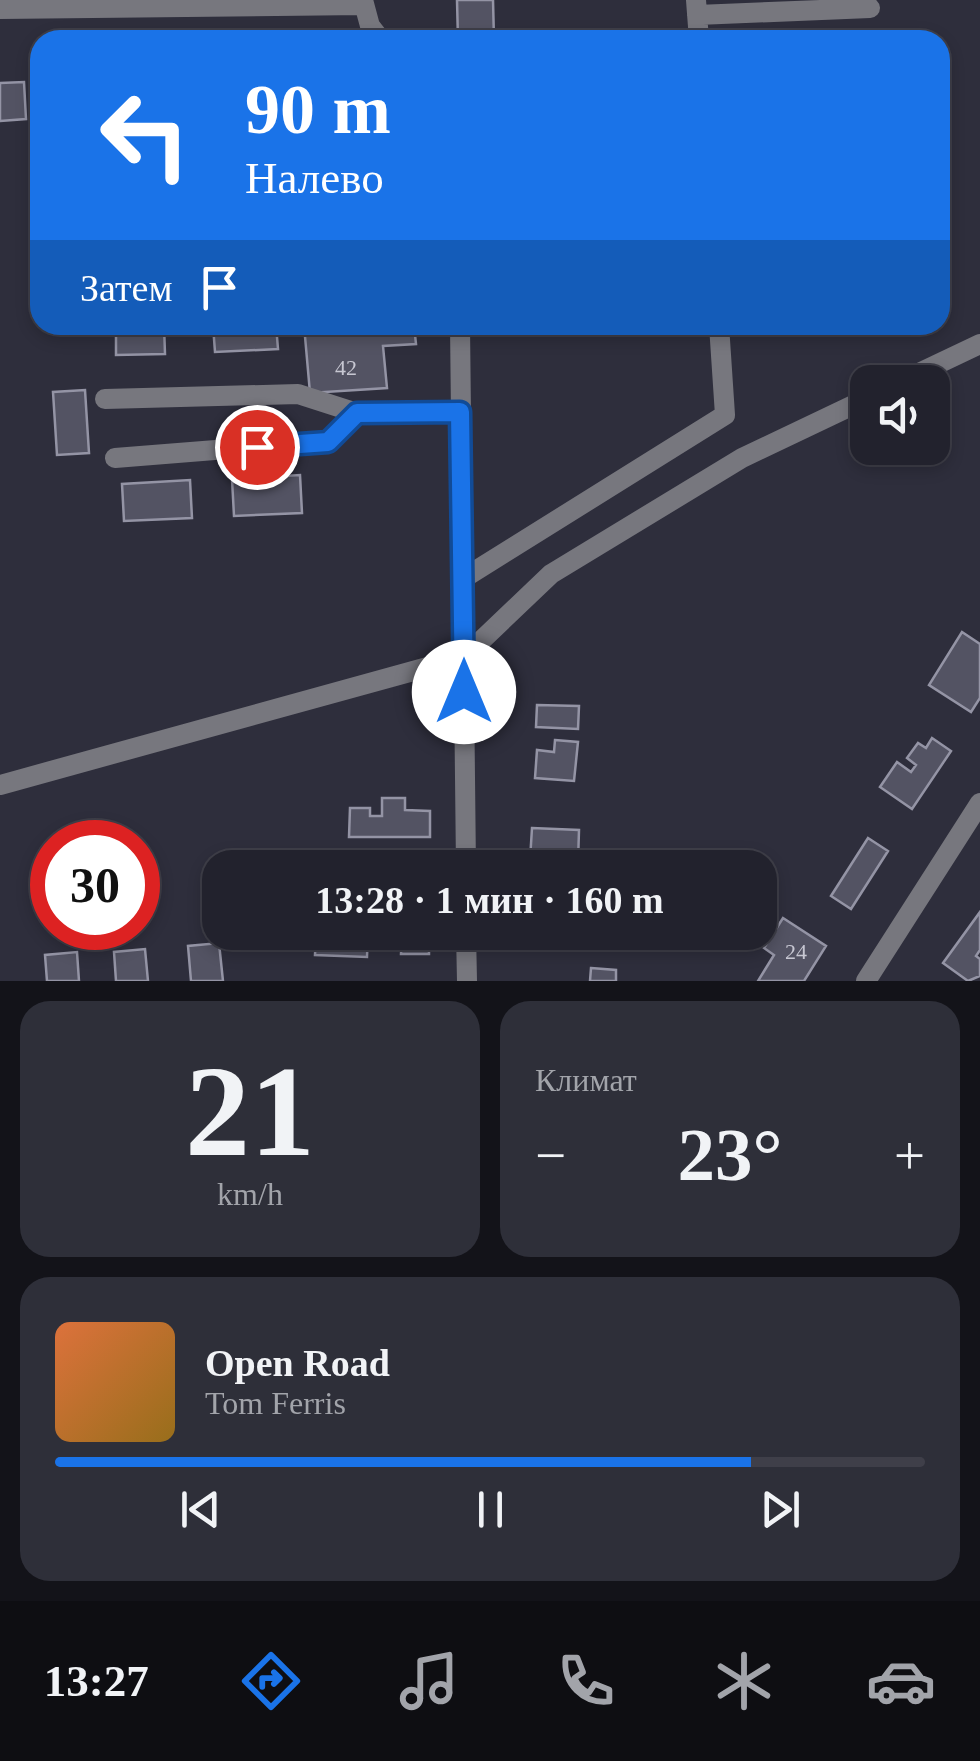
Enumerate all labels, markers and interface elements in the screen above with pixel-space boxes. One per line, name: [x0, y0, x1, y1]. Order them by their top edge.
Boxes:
icon: left: [80, 70, 210, 200]
text: 90 m: [245, 71, 391, 148]
text: Налево: [245, 153, 384, 203]
icon: arrive: [192, 260, 247, 315]
text: Затем: [80, 267, 172, 309]
house number: 42: [335, 355, 357, 380]
map controls: [850, 365, 950, 465]
button: sound: [850, 365, 950, 465]
pin: [215, 405, 300, 490]
icon: arrive: [230, 420, 285, 475]
position arrow: [412, 640, 516, 744]
speed limit sign: 30: [30, 820, 160, 950]
text: 13:28 · 1 мин · 160 m: [315, 879, 664, 921]
house number: 24: [785, 939, 807, 964]
text: 21: [185, 1039, 315, 1183]
text: Климат: [535, 1062, 637, 1098]
text: 23°: [678, 1113, 783, 1196]
text: −: [535, 1125, 566, 1186]
text: +: [894, 1125, 925, 1186]
text: km/h: [217, 1176, 283, 1212]
text: Open Road: [205, 1342, 390, 1384]
text: Tom Ferris: [205, 1385, 346, 1421]
icon: previous: [173, 1482, 228, 1537]
icon: pause: [463, 1482, 518, 1537]
icon: next: [753, 1482, 808, 1537]
icon: directions: [236, 1646, 306, 1716]
icon: music: [394, 1646, 464, 1716]
icon: phone: [551, 1646, 621, 1716]
icon: climate: [709, 1646, 779, 1716]
icon: car: [866, 1646, 936, 1716]
text: 13:27: [44, 1656, 149, 1706]

